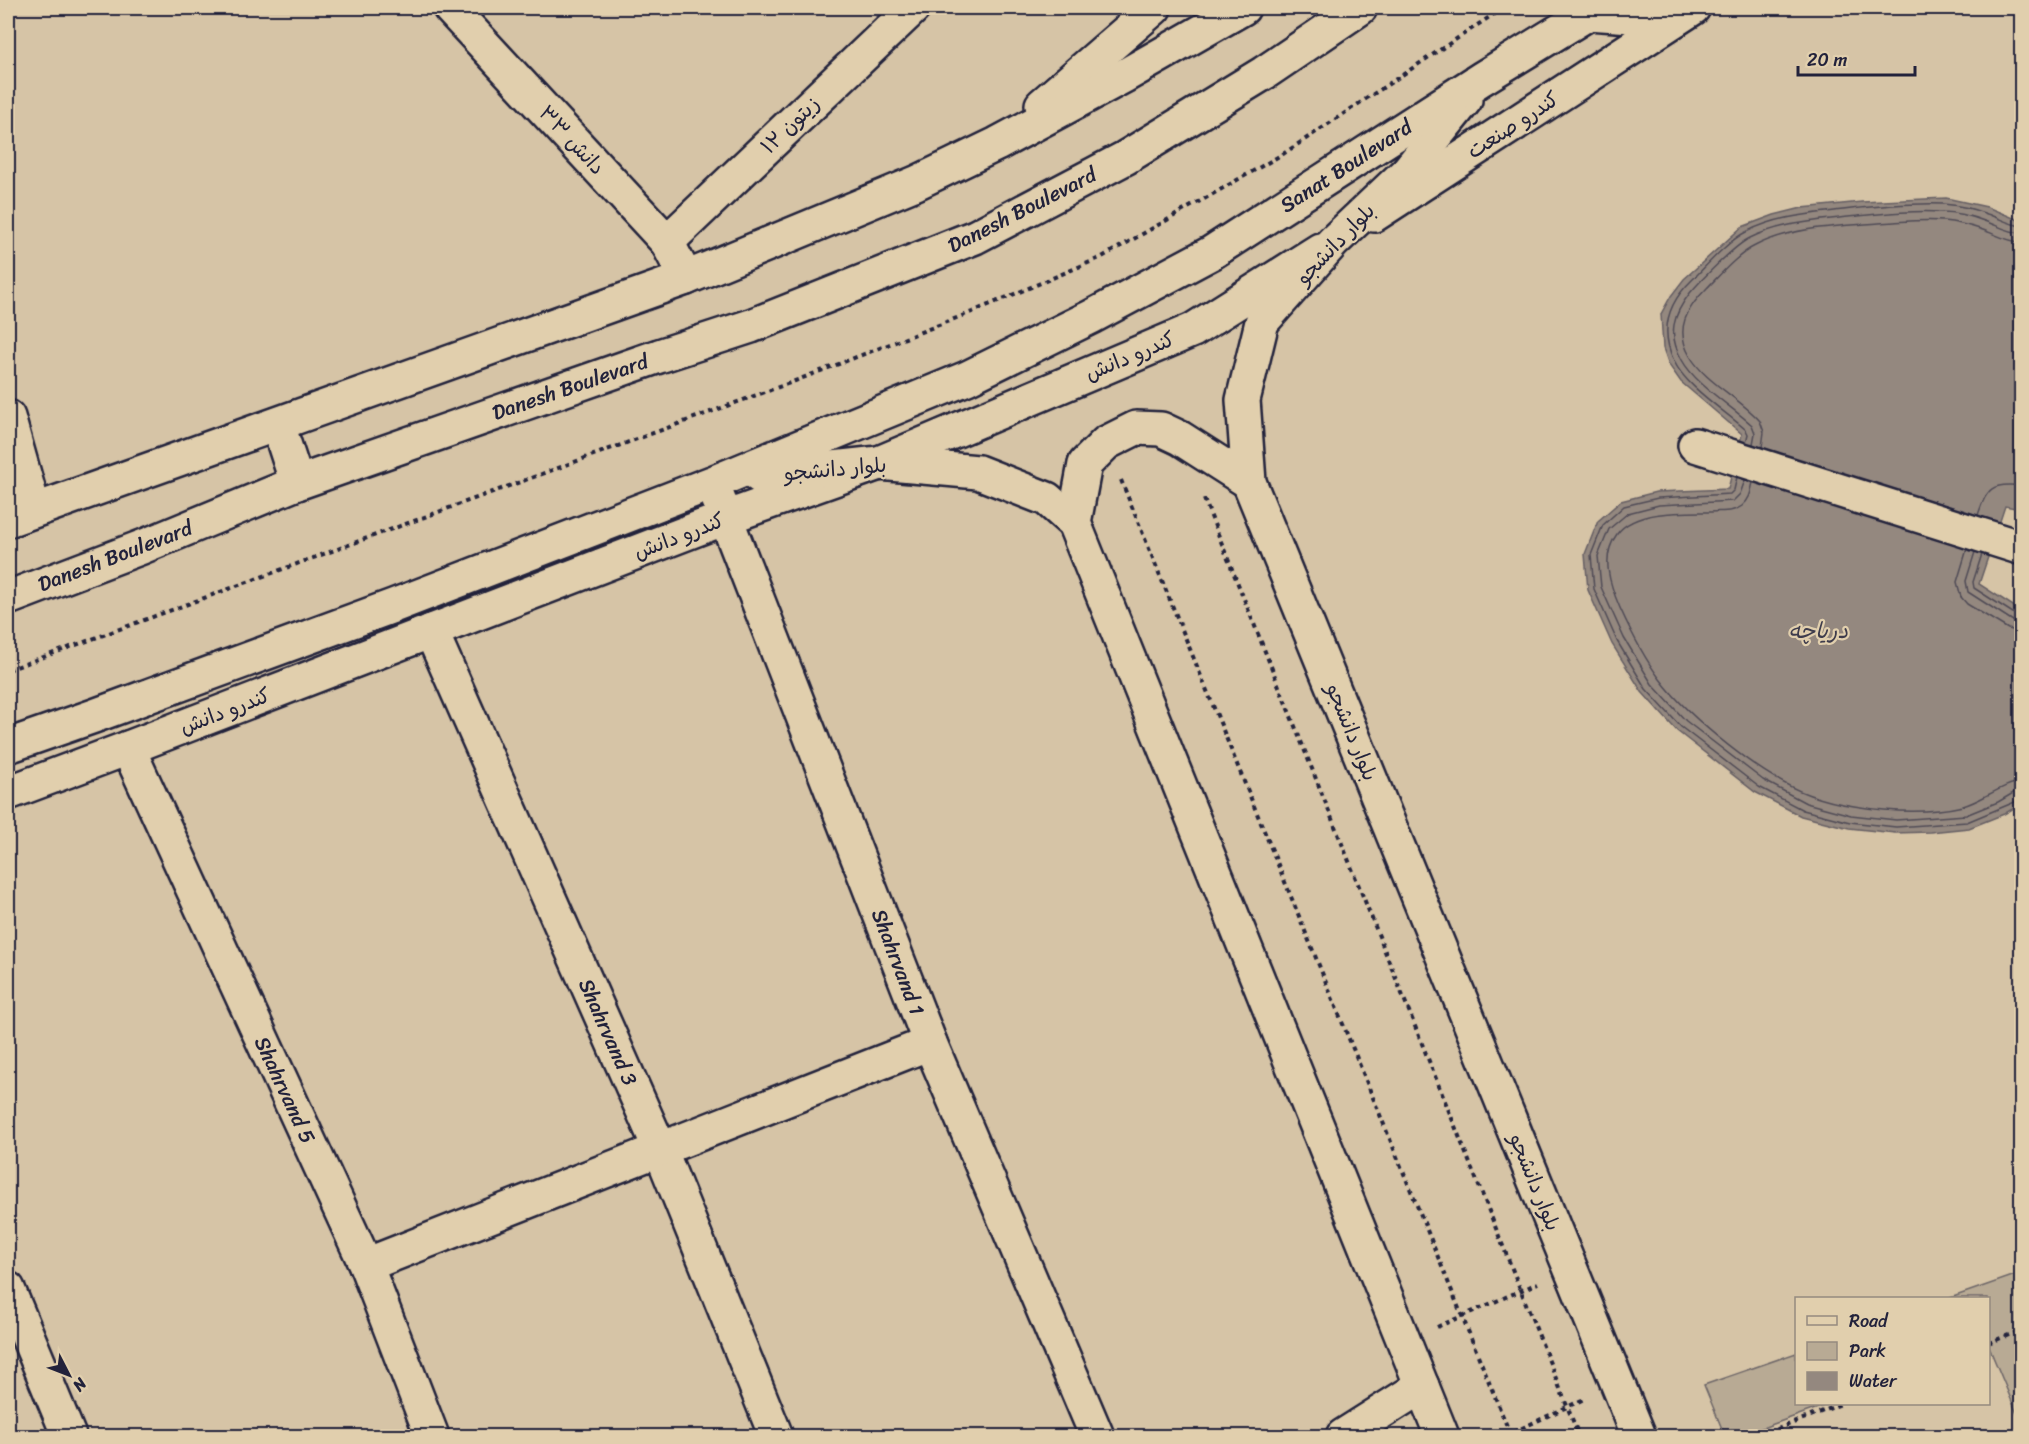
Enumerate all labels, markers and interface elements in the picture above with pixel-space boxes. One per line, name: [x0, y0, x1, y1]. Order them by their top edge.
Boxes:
scale bar: [1798, 39, 1915, 77]
text: 20 m: [1807, 44, 1847, 76]
street label: کندرو صنعت: [1459, 81, 1567, 169]
street label: زیتون ۱۲: [751, 86, 829, 164]
street label: دانش ۳۳: [529, 96, 615, 184]
street label: Sanat Boulevard: [1272, 108, 1422, 223]
street label: Danesh Boulevard: [941, 155, 1105, 264]
street label: بلوار دانشجو: [1285, 194, 1385, 295]
street label: کندرو دانش: [1079, 320, 1181, 392]
street label: Danesh Boulevard: [487, 342, 655, 432]
street label: بلوار دانشجو: [781, 446, 888, 493]
street label: کندرو دانش: [628, 501, 730, 571]
street label: Danesh Boulevard: [32, 508, 200, 603]
water label: دریاچه: [1788, 611, 1848, 650]
street label: کندرو دانش: [174, 676, 276, 746]
street label: بلوار دانشجو: [1315, 676, 1389, 787]
street label: Shahrvand 1: [860, 903, 936, 1021]
street label: Shahrvand 3: [567, 972, 649, 1092]
street label: Shahrvand 5: [243, 1030, 327, 1150]
street label: بلوار دانشجو: [1498, 1126, 1572, 1237]
legend: [1795, 1297, 1990, 1405]
text: Road: [1849, 1305, 1889, 1337]
text: Park: [1849, 1335, 1886, 1367]
north arrow: [39, 1345, 99, 1405]
text: Water: [1849, 1365, 1898, 1397]
text: N: [65, 1370, 95, 1399]

